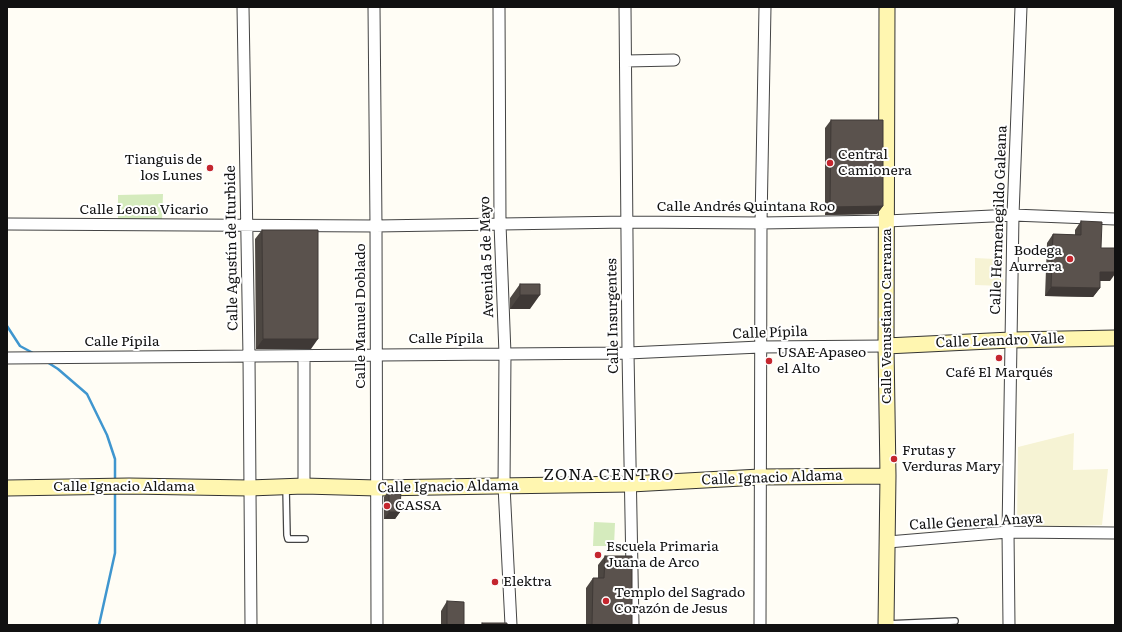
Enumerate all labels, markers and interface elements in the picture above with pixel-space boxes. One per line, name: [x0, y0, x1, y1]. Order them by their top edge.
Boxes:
street label: Calle Hermenegildo Galeana: [987, 125, 1011, 315]
place label: Central Camionera: [838, 147, 912, 180]
place label: Tianguis de los Lunes: [124, 152, 202, 184]
marker: Central Camionera: [825, 158, 835, 168]
marker: Tianguis de los Lunes: [205, 163, 215, 173]
street label: Calle Agustín de Iturbide: [222, 165, 242, 331]
street label: Avenida 5 de Mayo: [476, 196, 498, 318]
street label: Calle Andrés Quintana Roo: [657, 199, 835, 215]
street label: Calle Leona Vicario: [79, 202, 209, 218]
street label: Calle Venustiano Carranza: [879, 228, 895, 404]
street label: Calle Manuel Doblado: [353, 243, 369, 389]
place label: Bodega Aurrera: [1009, 243, 1062, 276]
marker: Bodega Aurrera: [1065, 254, 1075, 264]
street label: Calle Insurgentes: [604, 258, 622, 374]
street label: Calle Pípila: [732, 323, 808, 343]
street label: Calle Leandro Valle: [935, 330, 1065, 352]
street label: Calle Pípila: [408, 331, 484, 347]
street label: Calle Pípila: [84, 334, 160, 350]
place label: USAE Apaseo el Alto: [777, 345, 866, 378]
marker: Café El Marqués: [994, 353, 1004, 363]
marker: USAE Apaseo el Alto: [764, 356, 774, 366]
place label: Café El Marqués: [945, 365, 1053, 381]
place label: Frutas y Verduras Mary: [902, 443, 1001, 476]
marker: Frutas y Verduras Mary: [889, 454, 899, 464]
district label: ZONA CENTRO: [544, 465, 674, 485]
street label: Calle Ignacio Aldama: [701, 467, 843, 489]
street label: Calle Ignacio Aldama: [377, 477, 519, 497]
street label: Calle Ignacio Aldama: [53, 479, 195, 495]
place label: CASSA: [395, 498, 442, 514]
marker: CASSA: [382, 501, 392, 511]
street label: Calle General Anaya: [909, 510, 1043, 534]
place label: Escuela Primaria Juana de Arco: [606, 539, 719, 572]
marker: Escuela Primaria Juana de Arco: [593, 550, 603, 560]
place label: Elektra: [503, 574, 551, 590]
marker: Elektra: [490, 577, 500, 587]
place label: Templo del Sagrado Corazón de Jesus: [614, 585, 745, 618]
marker: Templo del Sagrado Corazón de Jesus: [601, 596, 611, 606]

